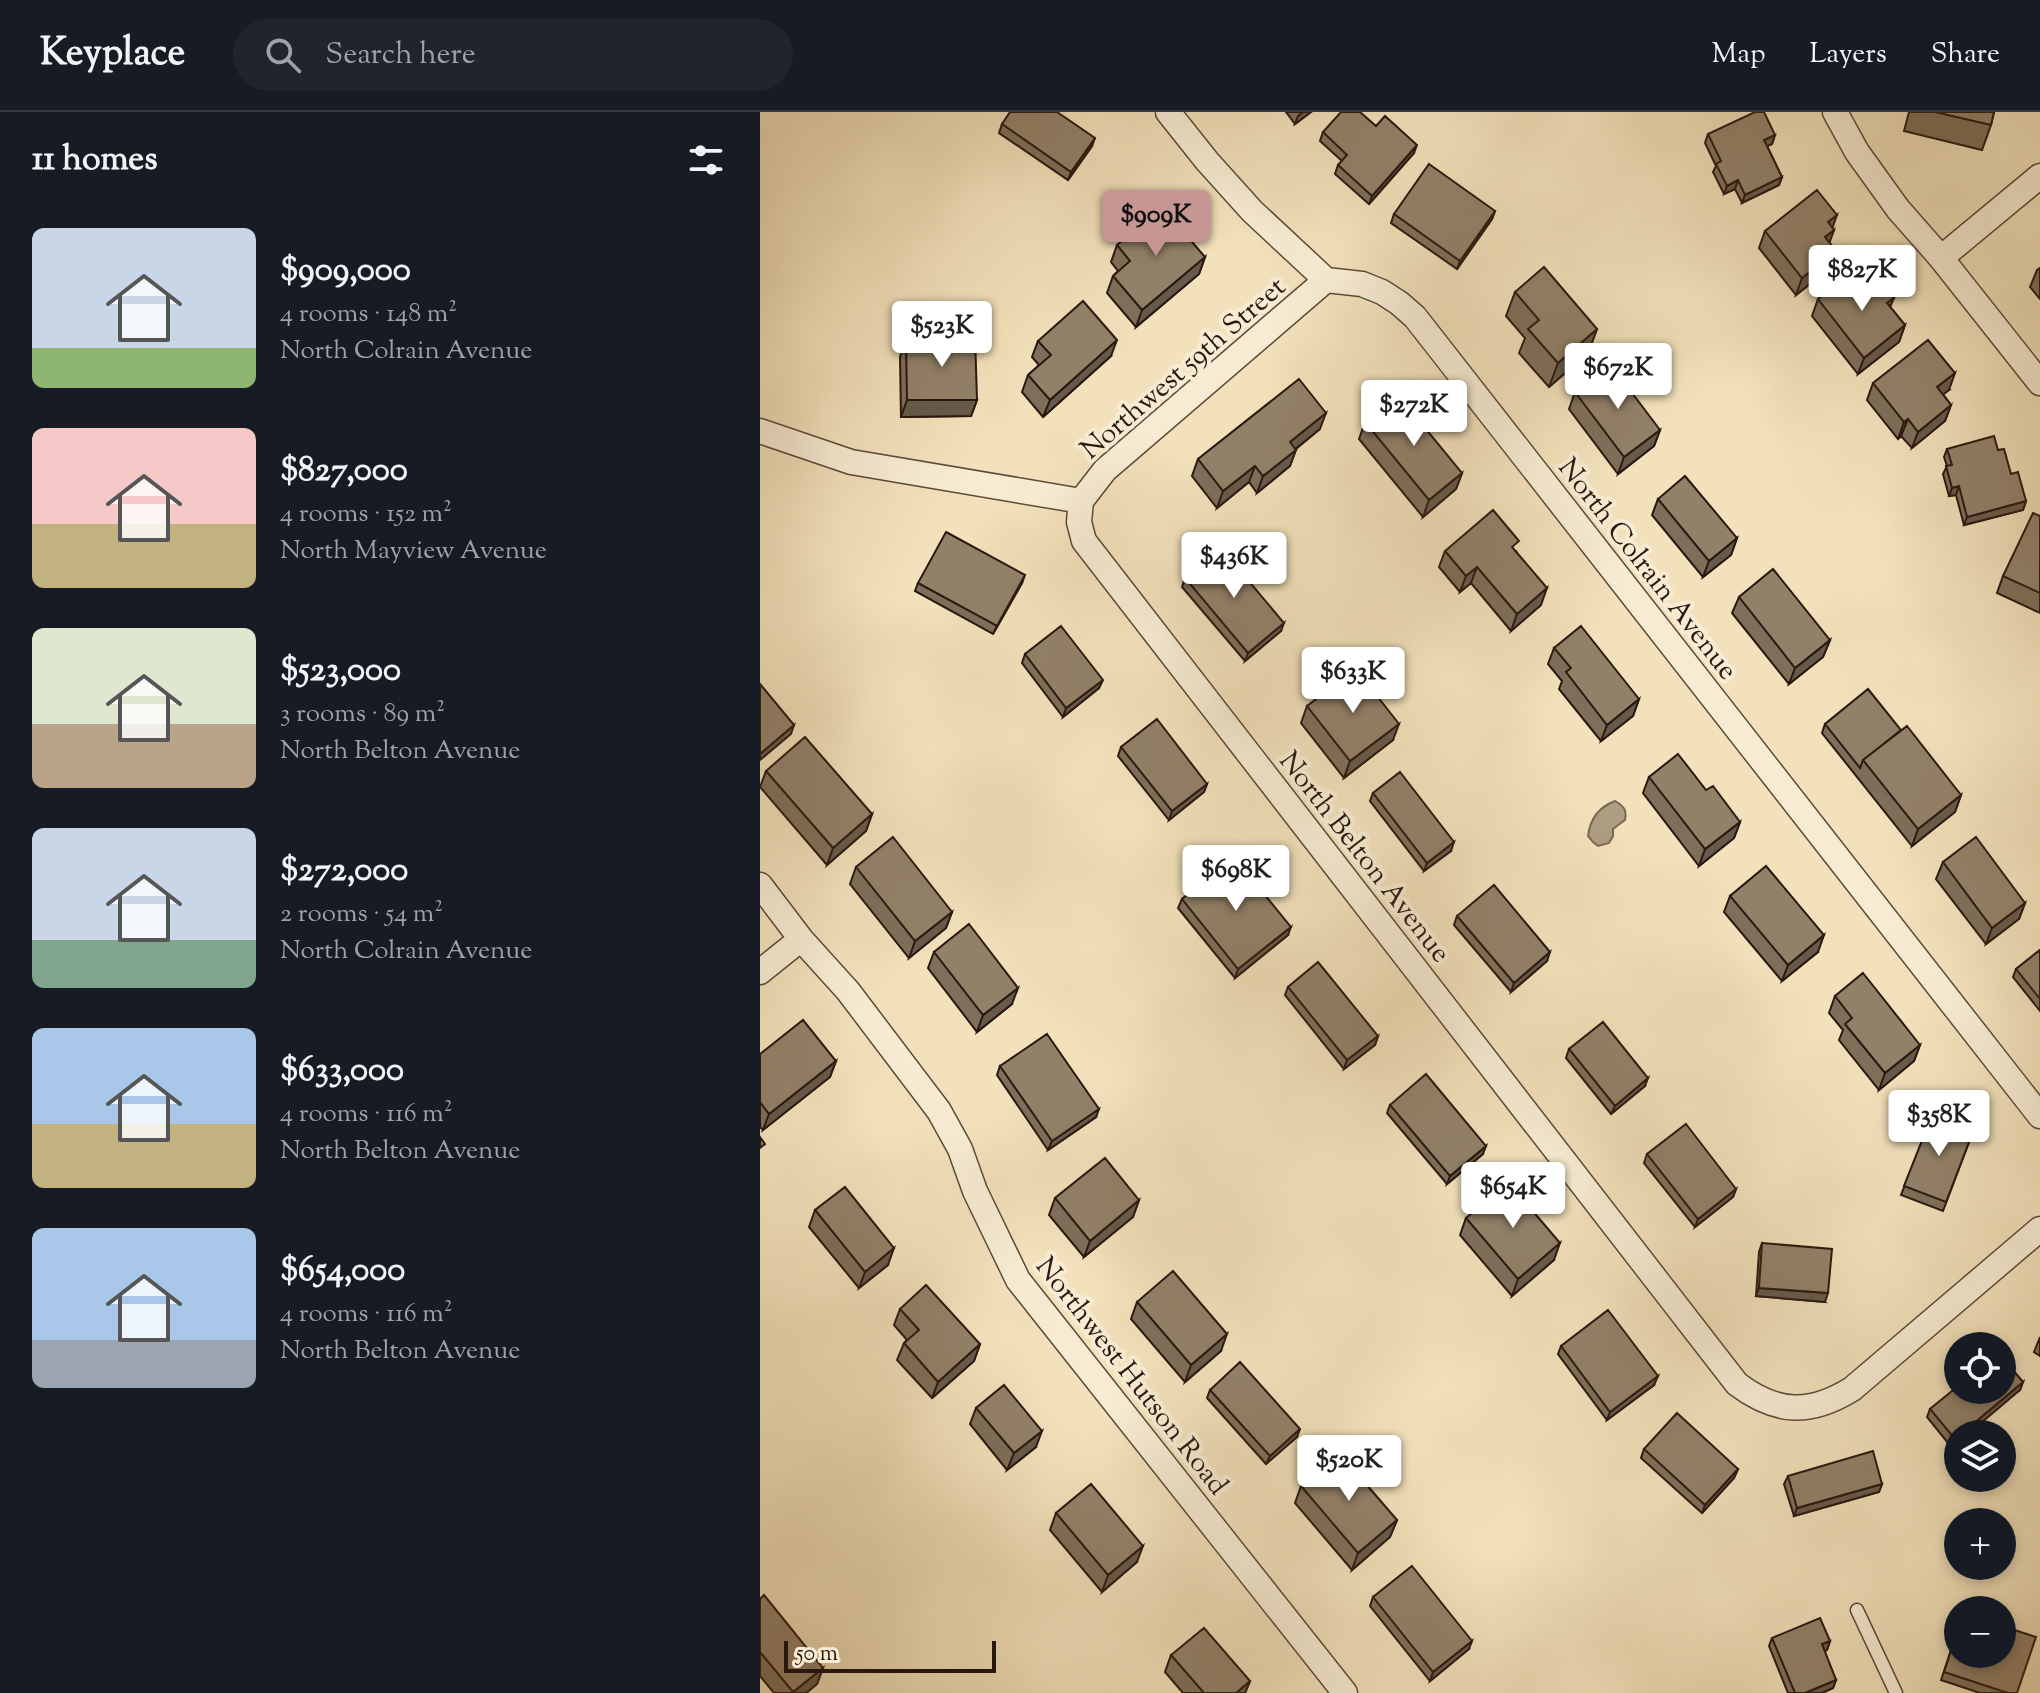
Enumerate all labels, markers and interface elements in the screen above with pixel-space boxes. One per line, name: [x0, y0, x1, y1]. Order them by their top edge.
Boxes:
search box: [233, 19, 793, 91]
text: Keyplace: [40, 28, 185, 82]
icon: search: [261, 33, 305, 77]
text: Search here: [325, 34, 476, 77]
text: Map: [1712, 35, 1765, 75]
text: Layers: [1809, 35, 1887, 75]
text: Share: [1931, 35, 2000, 75]
text: 11 homes: [32, 136, 158, 185]
icon: filters: [684, 138, 728, 182]
pin: $909K: [1100, 190, 1212, 258]
text: $909K: [1120, 197, 1192, 234]
pin: $827K: [1806, 245, 1918, 313]
text: $909,000: [280, 247, 411, 296]
text: $827K: [1827, 252, 1897, 289]
icon: home: [96, 260, 192, 356]
street label: Northwest 59th Street: [1073, 268, 1296, 470]
text: 4 rooms · 148 m²: [280, 296, 457, 333]
pin: $523K: [886, 301, 998, 369]
text: $523K: [910, 308, 974, 345]
text: North Colrain Avenue: [280, 333, 532, 370]
pin: $672K: [1562, 343, 1674, 411]
text: $672K: [1583, 350, 1653, 387]
pin: $272K: [1358, 380, 1470, 448]
text: $272K: [1379, 387, 1449, 424]
text: $827,000: [280, 447, 408, 496]
street label: North Colrain Avenue: [1547, 450, 1746, 689]
icon: home: [96, 460, 192, 556]
text: 4 rooms · 152 m²: [280, 496, 452, 533]
pin: $436K: [1178, 532, 1290, 600]
text: North Mayview Avenue: [280, 533, 547, 570]
text: $436K: [1200, 539, 1268, 576]
text: $523,000: [280, 647, 401, 696]
pin: $633K: [1297, 647, 1409, 715]
text: $633K: [1320, 654, 1386, 691]
icon: home: [96, 660, 192, 756]
text: 3 rooms · 89 m²: [280, 696, 445, 733]
text: North Belton Avenue: [280, 733, 520, 770]
street label: North Belton Avenue: [1268, 744, 1459, 972]
pin: $698K: [1180, 845, 1292, 913]
text: $272,000: [280, 847, 408, 896]
text: $698K: [1200, 852, 1272, 889]
icon: home: [96, 860, 192, 956]
text: 2 rooms · 54 m²: [280, 896, 443, 933]
text: North Colrain Avenue: [280, 933, 532, 970]
text: $633,000: [280, 1047, 404, 1096]
icon: home: [96, 1060, 192, 1156]
pin: $358K: [1883, 1090, 1995, 1158]
text: 4 rooms · 116 m²: [280, 1096, 453, 1133]
text: $358K: [1906, 1097, 1972, 1134]
text: North Belton Avenue: [280, 1133, 520, 1170]
pin: $654K: [1457, 1162, 1569, 1230]
text: $654K: [1479, 1169, 1547, 1206]
text: $654,000: [280, 1247, 405, 1296]
street label: Northwest Hutson Road: [1025, 1249, 1237, 1505]
icon: home: [96, 1260, 192, 1356]
text: 4 rooms · 116 m²: [280, 1296, 453, 1333]
map controls: [1944, 1332, 2016, 1668]
button: locate: [1944, 1332, 2016, 1404]
text: North Belton Avenue: [280, 1333, 520, 1370]
button: layers: [1944, 1420, 2016, 1492]
pin: $520K: [1293, 1435, 1405, 1503]
text: $520K: [1315, 1442, 1383, 1479]
button: +: [1944, 1508, 2016, 1580]
button: −: [1944, 1596, 2016, 1668]
scale bar: [784, 1637, 996, 1673]
text: 50 m: [796, 1639, 838, 1671]

